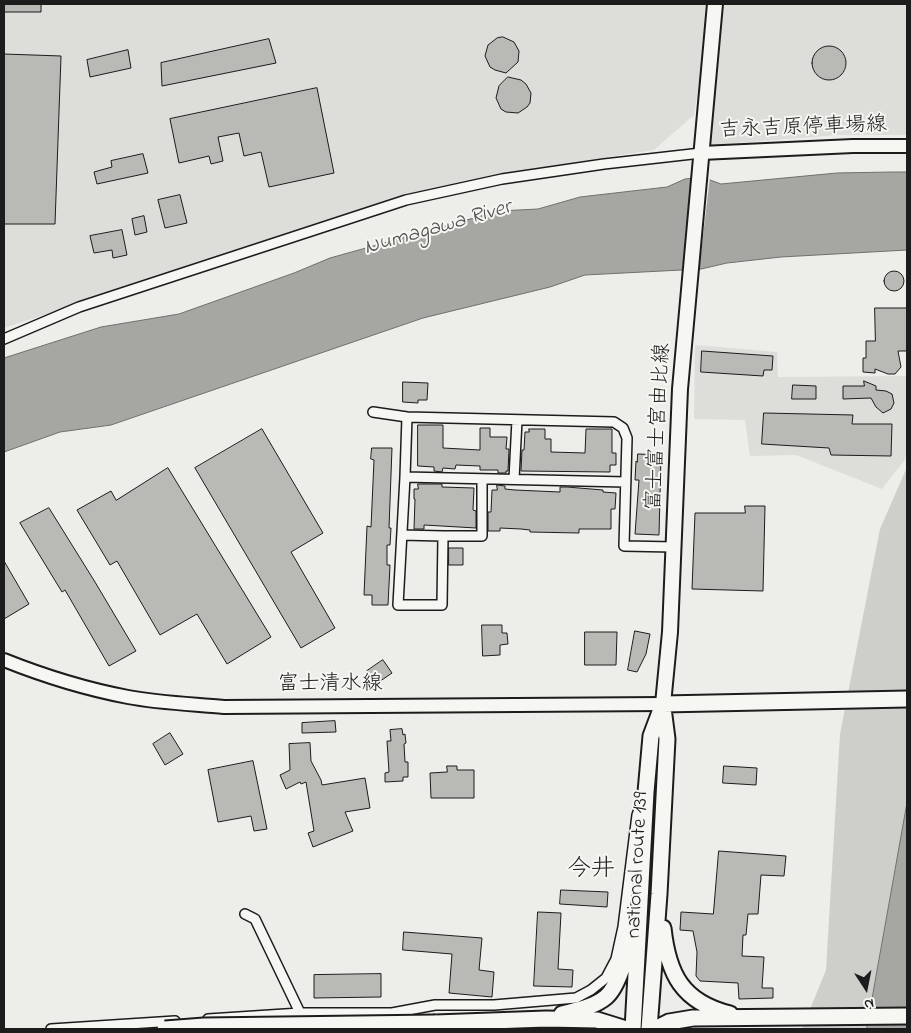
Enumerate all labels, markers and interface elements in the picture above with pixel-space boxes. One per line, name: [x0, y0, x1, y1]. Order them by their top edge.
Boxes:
street label: 吉永吉原停車場線: [719, 113, 887, 145]
water label: Numagawa River: [361, 195, 515, 263]
street label: 富士富士宮由比線: [643, 342, 677, 512]
street label: 富士清水線: [278, 673, 382, 699]
street label: national route 139: [623, 791, 655, 939]
district label: 今井: [567, 857, 615, 885]
north arrow: [841, 963, 891, 1013]
text: N: [862, 992, 876, 1014]

